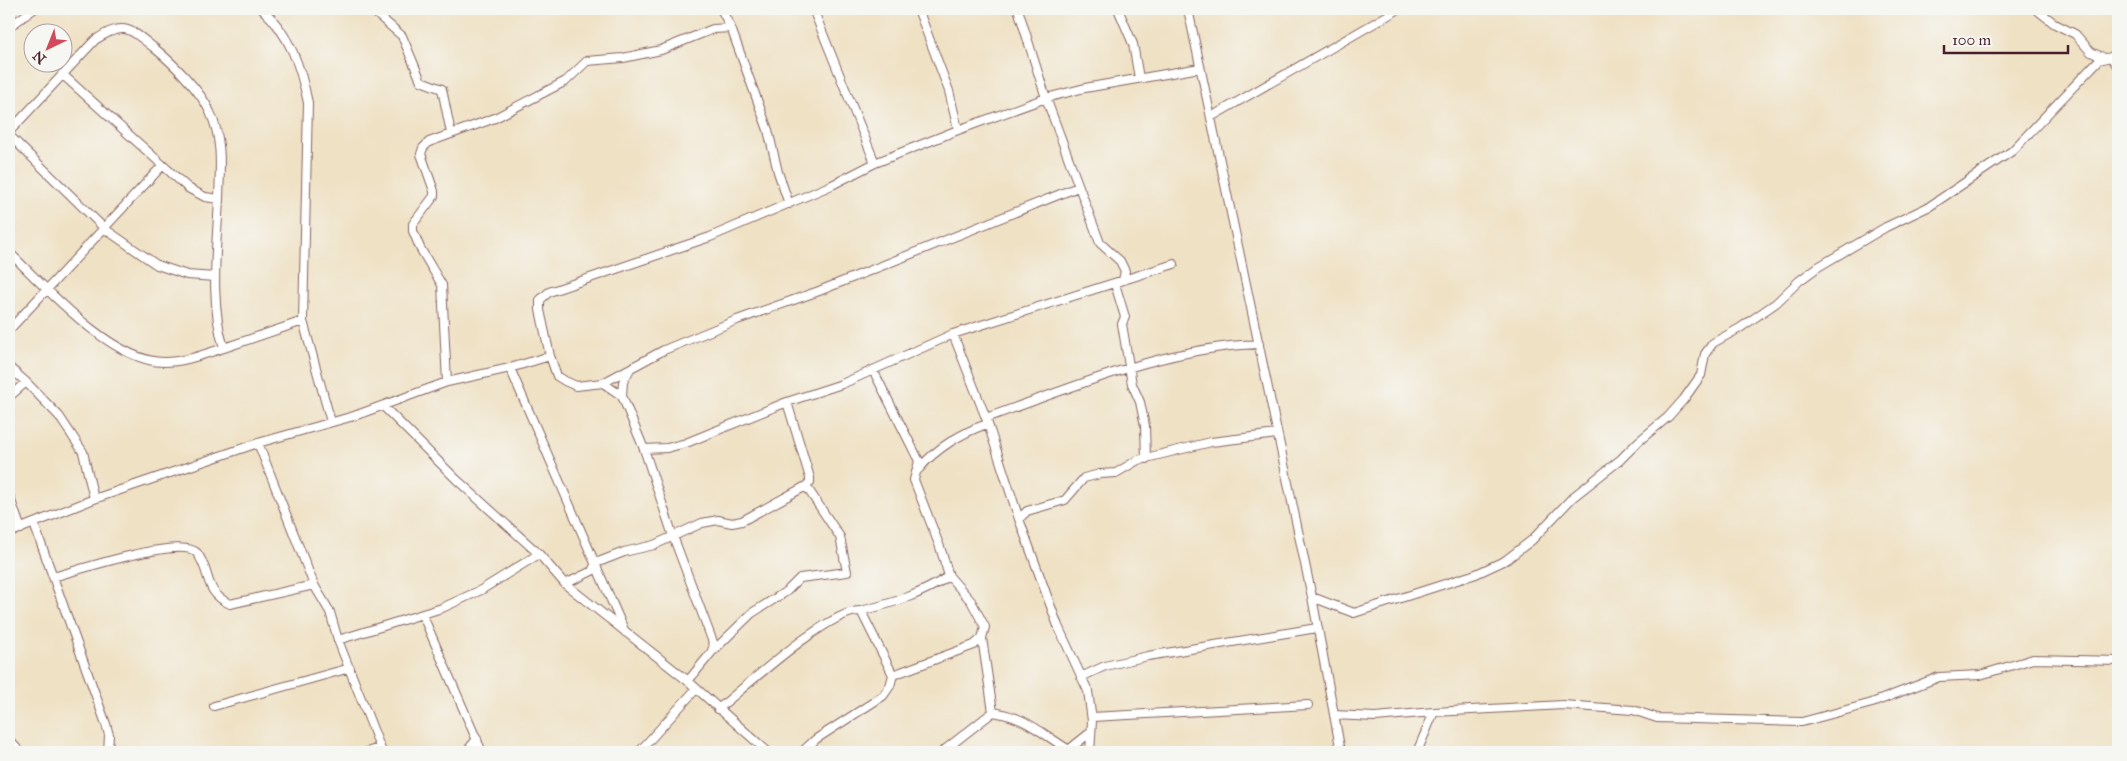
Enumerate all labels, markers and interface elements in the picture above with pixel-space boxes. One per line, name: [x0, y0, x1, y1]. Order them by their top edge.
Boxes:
north arrow: [22, 22, 72, 72]
scale bar: [1944, 22, 2068, 54]
text: 100 m: [1952, 31, 1992, 49]
text: N: [29, 47, 50, 67]

